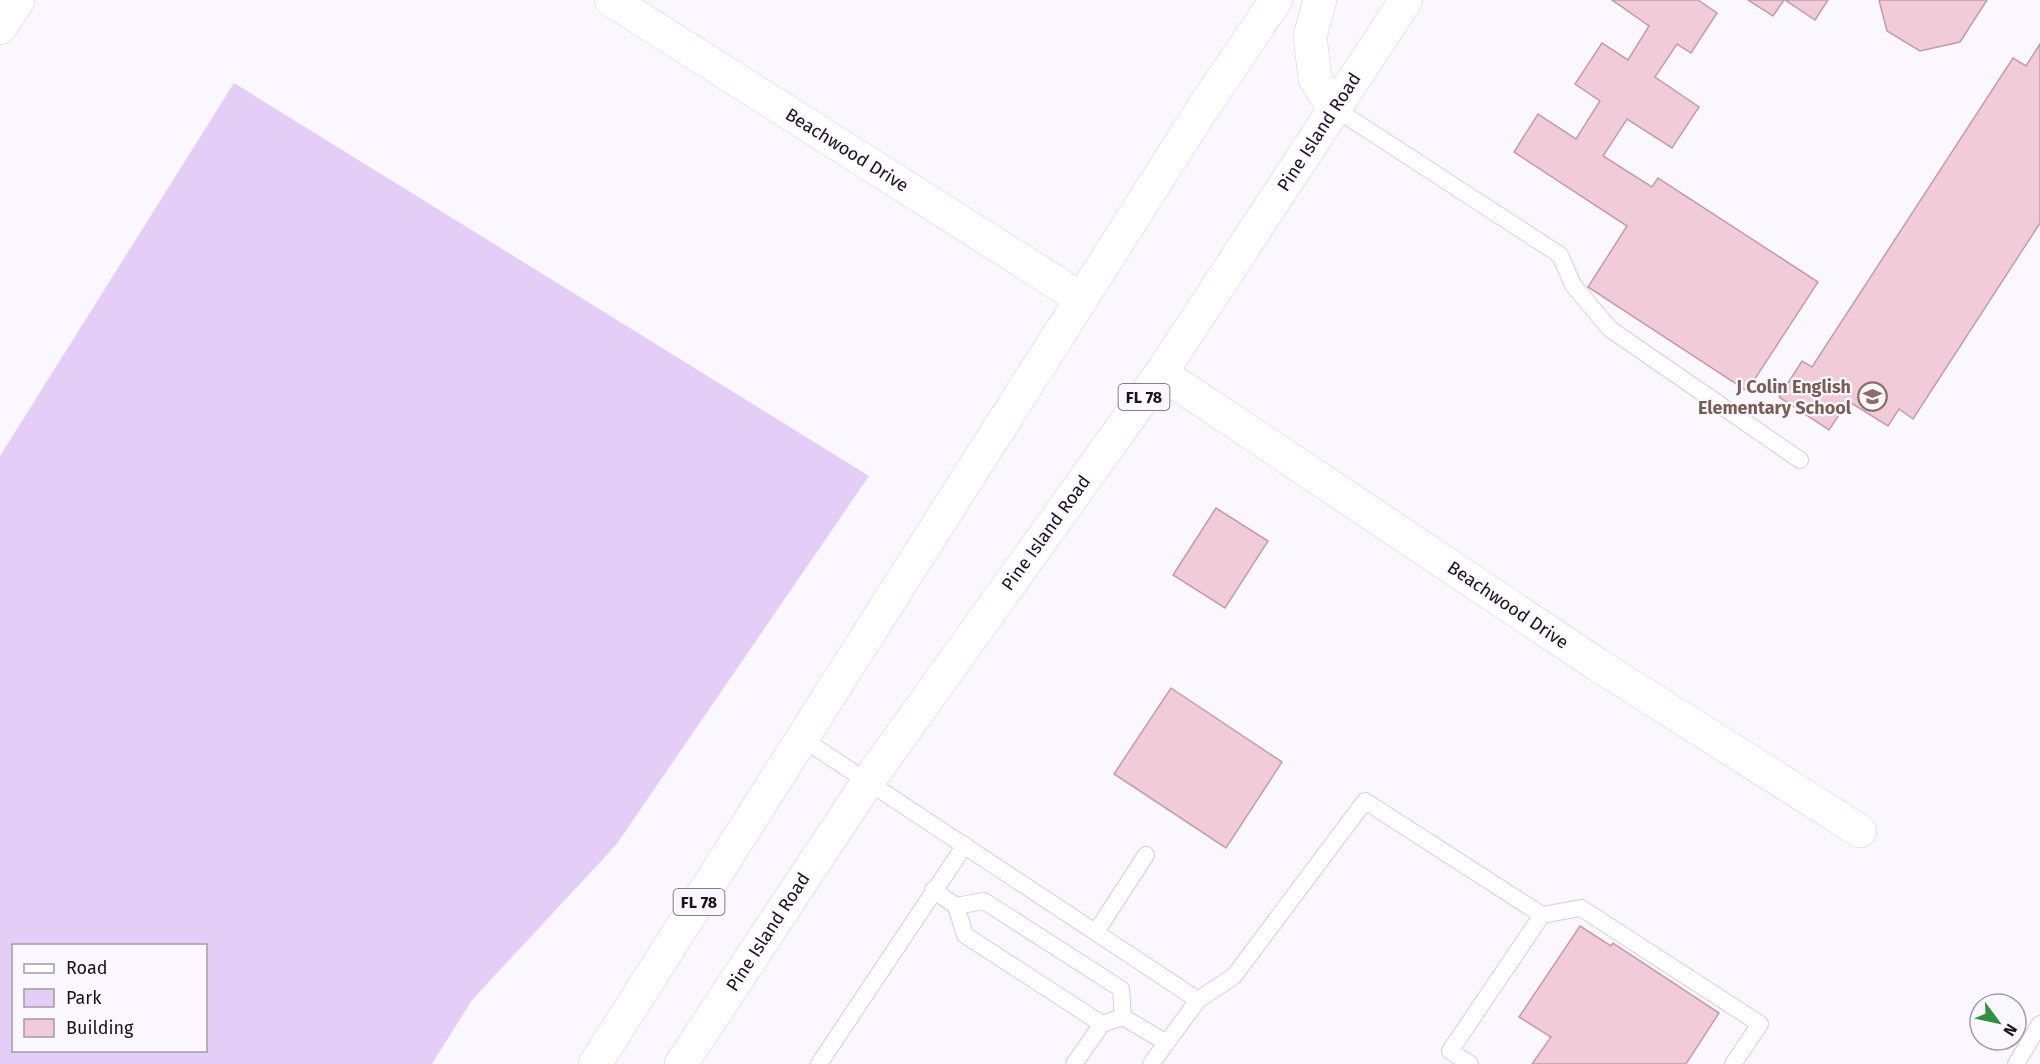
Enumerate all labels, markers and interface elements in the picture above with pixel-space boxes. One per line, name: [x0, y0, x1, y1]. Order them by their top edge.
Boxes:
street label: Pine Island Road: [1272, 69, 1366, 195]
street label: Beachwood Drive: [781, 103, 913, 197]
place label: J Colin English Elementary School: [1698, 376, 1852, 419]
school or university icon: J Colin English Elementary School: [1856, 381, 1888, 413]
road number: FL 78: [1118, 384, 1170, 410]
street label: Pine Island Road: [997, 471, 1095, 595]
street label: Beachwood Drive: [1443, 556, 1573, 654]
street label: Pine Island Road: [721, 869, 815, 995]
road number: FL 78: [674, 889, 724, 915]
legend: [12, 944, 207, 1052]
text: Road: [66, 957, 108, 979]
text: Park: [66, 987, 102, 1009]
north arrow: [1968, 992, 2028, 1052]
text: Building: [66, 1017, 134, 1039]
text: N: [1999, 1020, 2021, 1040]

